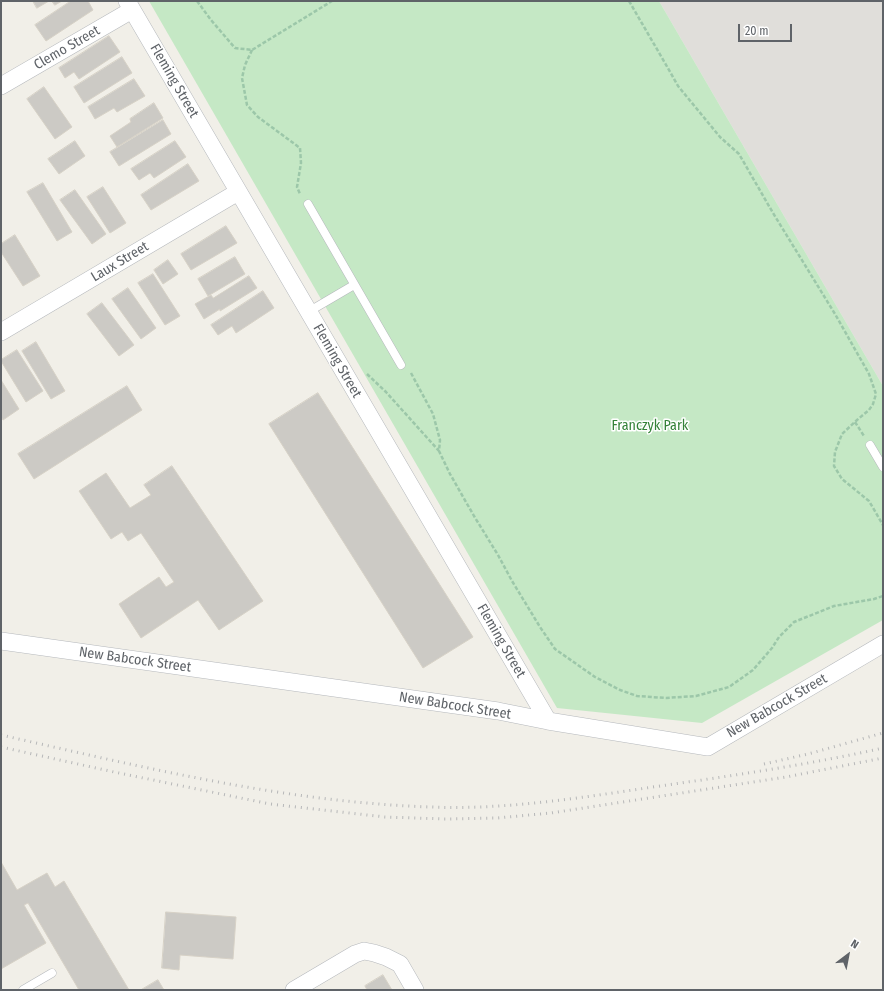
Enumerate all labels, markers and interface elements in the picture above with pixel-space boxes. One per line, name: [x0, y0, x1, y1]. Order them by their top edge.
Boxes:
scale bar: [740, 16, 794, 42]
street label: Clemo Street: [31, 22, 103, 74]
text: 20 m: [745, 24, 769, 38]
street label: Fleming Street: [146, 41, 202, 121]
street label: Laux Street: [88, 238, 152, 286]
street label: Fleming Street: [309, 321, 365, 401]
park label: Franczyk Park: [612, 418, 688, 434]
street label: Fleming Street: [473, 601, 529, 681]
street label: New Babcock Street: [78, 644, 192, 676]
street label: New Babcock Street: [724, 670, 830, 742]
street label: New Babcock Street: [398, 689, 512, 723]
north arrow: [828, 935, 868, 975]
text: N: [848, 937, 861, 952]

